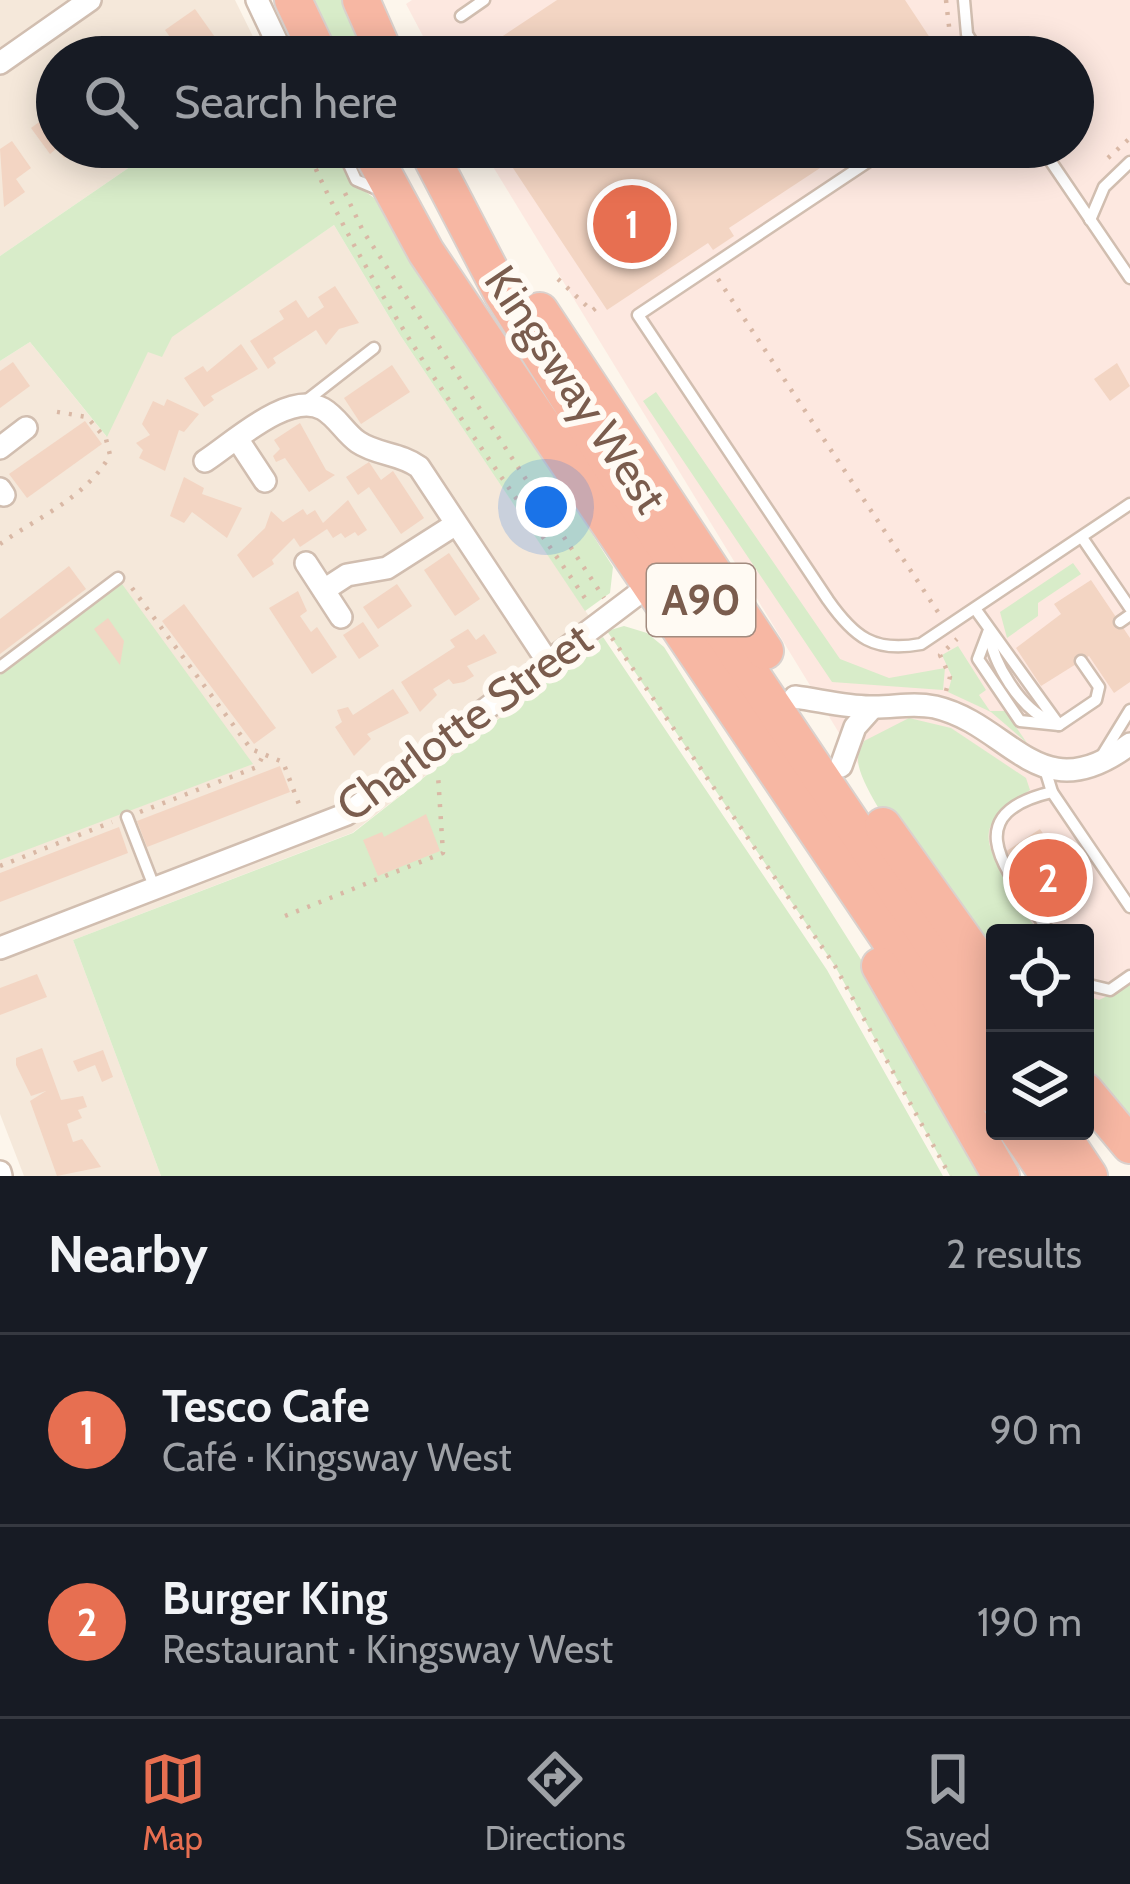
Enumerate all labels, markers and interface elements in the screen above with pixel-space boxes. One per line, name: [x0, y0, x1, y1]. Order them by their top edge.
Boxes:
search box: [36, 36, 1094, 168]
icon: search: [78, 69, 144, 135]
text: Search here: [174, 75, 398, 129]
pin: 1: [593, 179, 671, 269]
street label: Kingsway West: [474, 255, 678, 523]
your location: [516, 477, 576, 537]
road number: A90: [647, 564, 755, 636]
street label: Charlotte Street: [326, 611, 602, 833]
pin: 2: [1009, 833, 1087, 923]
map controls: [986, 924, 1094, 1140]
button: locate: [986, 924, 1094, 1032]
button: layers: [986, 1032, 1094, 1140]
text: Nearby: [48, 1223, 208, 1285]
text: 2 results: [946, 1230, 1082, 1278]
text: Tesco Cafe: [162, 1379, 370, 1433]
text: 1: [80, 1406, 94, 1454]
text: 90 m: [990, 1406, 1082, 1454]
text: Café · Kingsway West: [162, 1433, 512, 1481]
text: Burger King: [162, 1571, 388, 1625]
text: 2: [77, 1598, 97, 1646]
text: 190 m: [977, 1598, 1082, 1646]
text: Restaurant · Kingsway West: [162, 1625, 613, 1673]
tab: Map: [140, 1746, 206, 1858]
tab: Directions: [485, 1746, 626, 1858]
tab: Saved: [905, 1746, 990, 1858]

